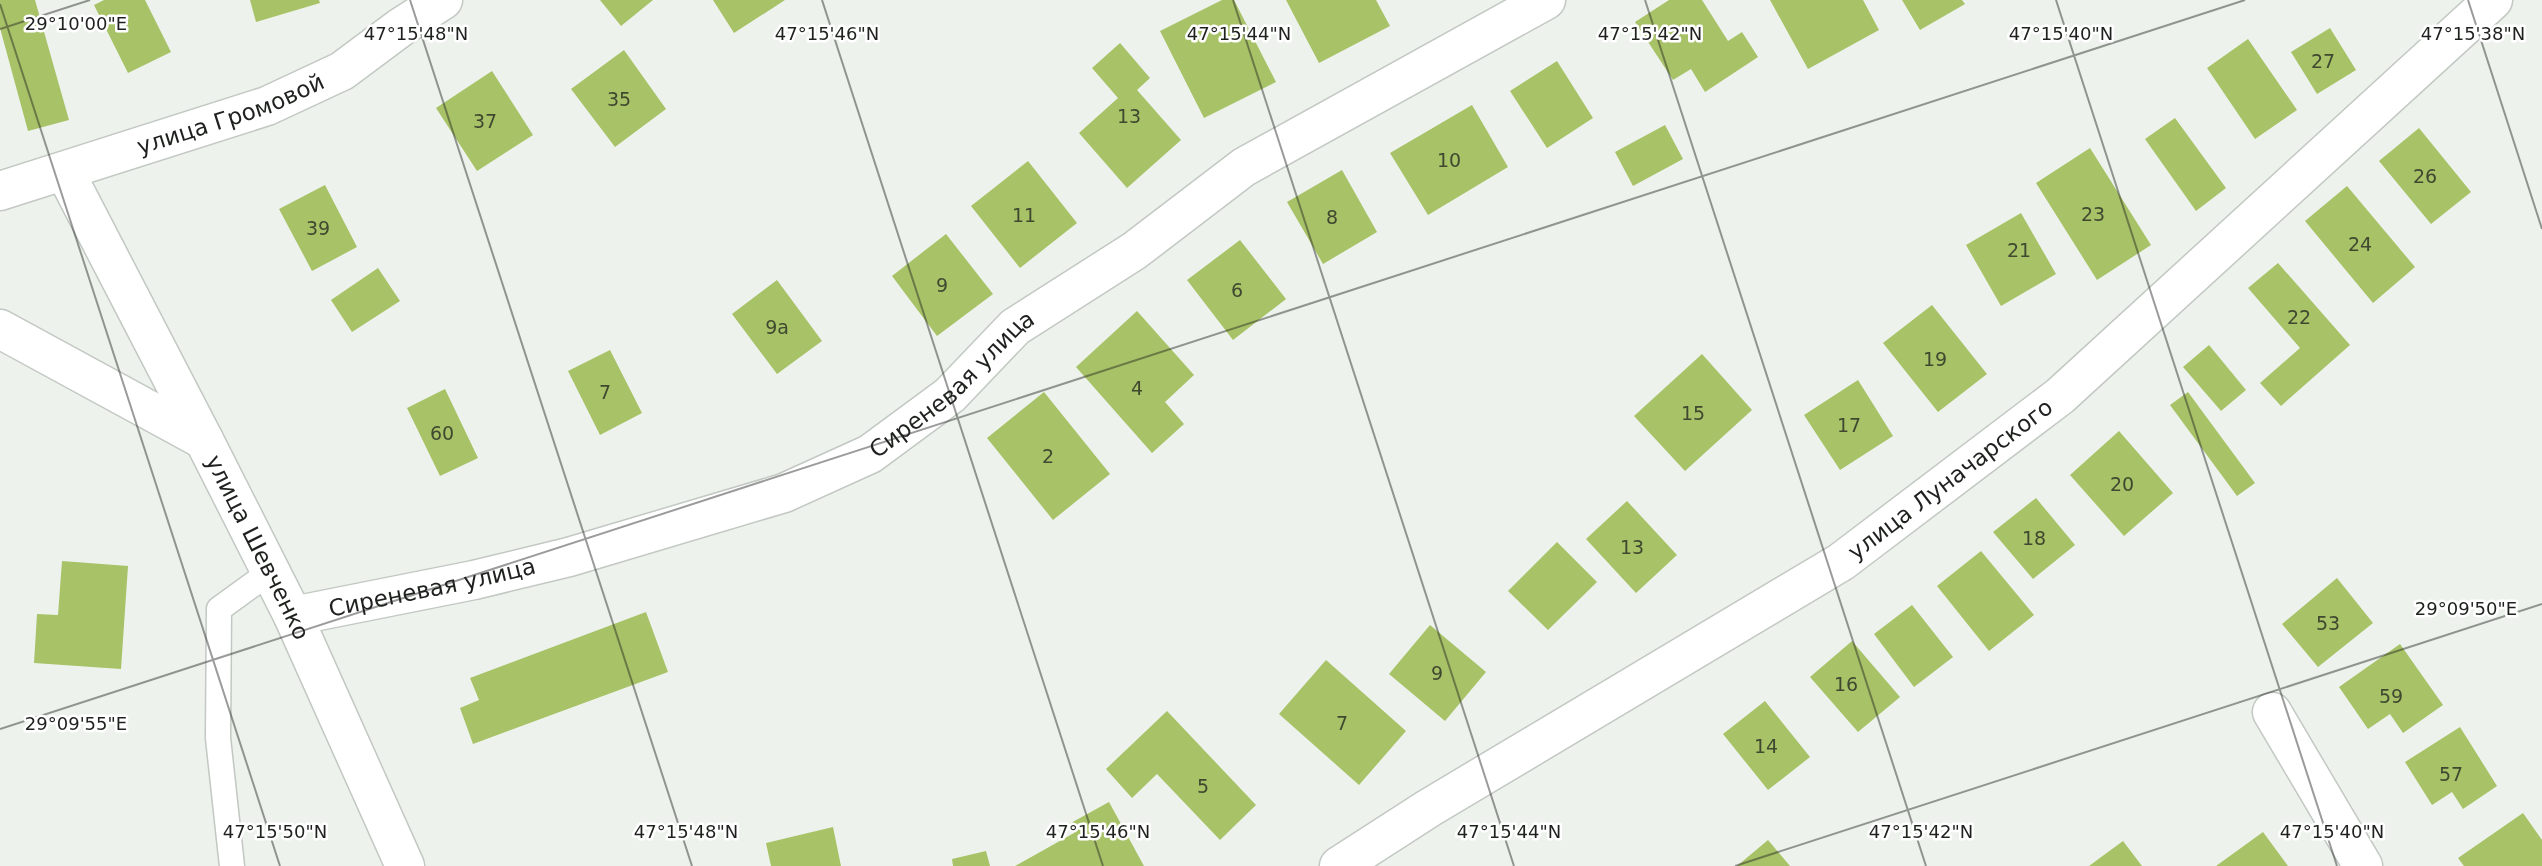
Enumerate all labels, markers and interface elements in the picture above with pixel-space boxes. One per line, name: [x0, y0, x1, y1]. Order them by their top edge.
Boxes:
text: 29°10'00"E: [25, 13, 127, 34]
text: 47°15'48"N: [364, 23, 468, 44]
text: 47°15'46"N: [775, 23, 879, 44]
text: 47°15'44"N: [1187, 23, 1291, 44]
text: 47°15'42"N: [1598, 23, 1702, 44]
text: 47°15'40"N: [2009, 23, 2113, 44]
text: 47°15'38"N: [2421, 23, 2525, 44]
house number: 27: [2311, 50, 2335, 72]
street label: улица Громовой: [134, 68, 328, 160]
house number: 35: [607, 88, 631, 110]
house number: 13: [1117, 105, 1141, 127]
house number: 37: [473, 110, 497, 132]
house number: 10: [1437, 149, 1461, 171]
house number: 26: [2413, 165, 2437, 187]
house number: 23: [2081, 203, 2105, 225]
house number: 11: [1012, 204, 1036, 226]
house number: 8: [1326, 206, 1338, 228]
house number: 39: [306, 217, 330, 239]
house number: 24: [2348, 233, 2372, 255]
house number: 21: [2007, 239, 2031, 261]
house number: 9: [936, 274, 948, 296]
house number: 6: [1231, 279, 1243, 301]
street label: Сиреневая улица: [864, 305, 1039, 463]
house number: 22: [2287, 306, 2311, 328]
house number: 9а: [765, 316, 789, 338]
house number: 19: [1923, 348, 1947, 370]
house number: 4: [1131, 377, 1143, 399]
house number: 7: [599, 381, 611, 403]
street label: улица Луначарского: [1843, 393, 2058, 565]
house number: 15: [1681, 402, 1705, 424]
house number: 17: [1837, 414, 1861, 436]
house number: 60: [430, 422, 454, 444]
house number: 2: [1042, 445, 1054, 467]
street label: улица Шевченко: [201, 451, 315, 644]
house number: 20: [2110, 473, 2134, 495]
house number: 18: [2022, 527, 2046, 549]
house number: 13: [1620, 536, 1644, 558]
street label: Сиреневая улица: [326, 553, 538, 622]
text: 29°09'50"E: [2415, 598, 2517, 619]
house number: 53: [2316, 612, 2340, 634]
house number: 9: [1431, 662, 1443, 684]
house number: 16: [1834, 673, 1858, 695]
house number: 59: [2379, 685, 2403, 707]
house number: 7: [1336, 712, 1348, 734]
text: 29°09'55"E: [25, 713, 127, 734]
house number: 14: [1754, 735, 1778, 757]
house number: 57: [2439, 763, 2463, 785]
house number: 5: [1197, 775, 1209, 797]
text: 47°15'50"N: [223, 821, 327, 842]
text: 47°15'48"N: [634, 821, 738, 842]
text: 47°15'46"N: [1046, 821, 1150, 842]
text: 47°15'44"N: [1457, 821, 1561, 842]
text: 47°15'42"N: [1869, 821, 1973, 842]
text: 47°15'40"N: [2280, 821, 2384, 842]

